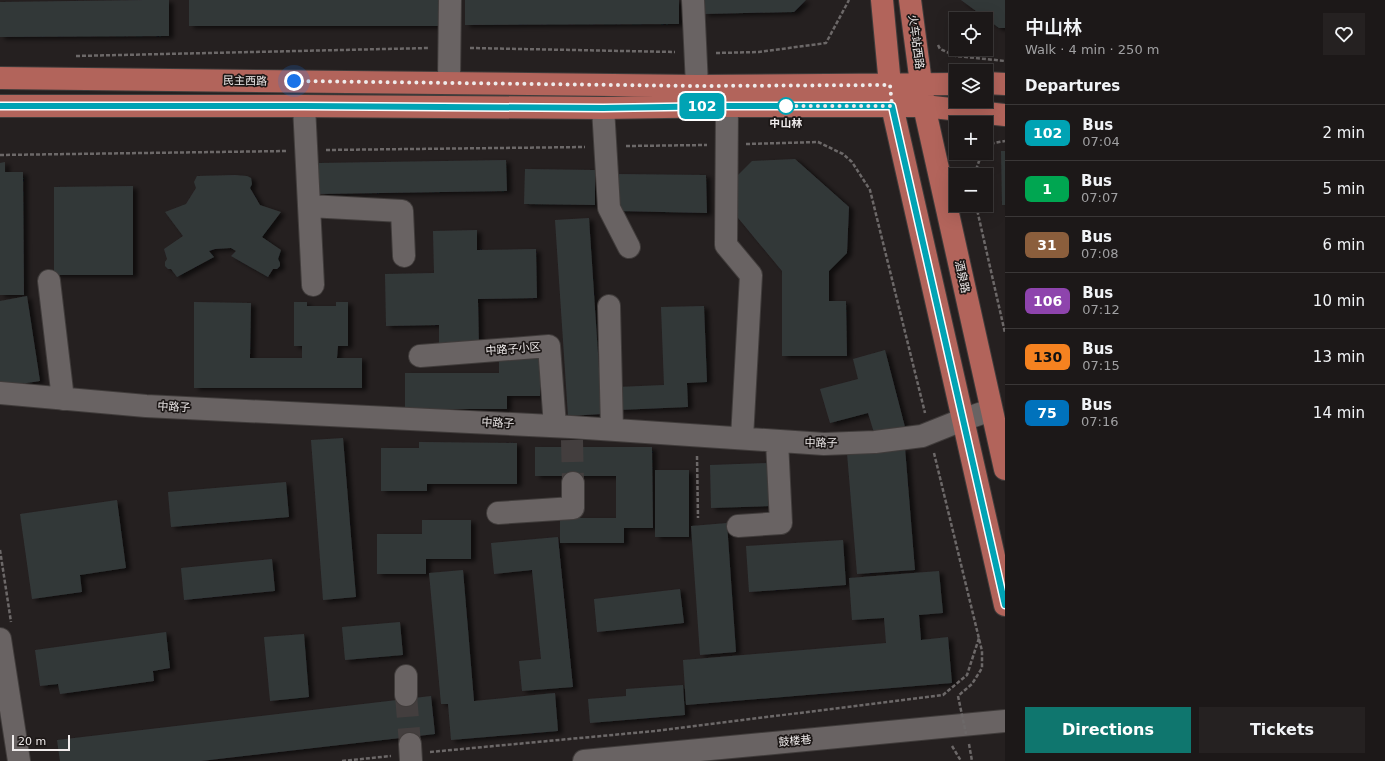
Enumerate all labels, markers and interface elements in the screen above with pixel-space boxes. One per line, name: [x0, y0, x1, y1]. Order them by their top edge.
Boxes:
map controls: [949, 12, 993, 212]
button: locate: [949, 12, 993, 56]
button: heart: [1323, 13, 1365, 55]
street label: 火车站西路: [906, 14, 926, 70]
text: 中山林: [1025, 16, 1082, 38]
text: Walk · 4 min · 250 m: [1025, 42, 1159, 57]
button: layers: [949, 64, 993, 108]
your location: [284, 71, 304, 91]
street label: 民主西路: [223, 74, 267, 88]
text: Departures: [1025, 77, 1120, 95]
line badge: 102: [679, 93, 725, 119]
marker: 中山林: [777, 97, 795, 115]
text: 102: [687, 98, 717, 114]
button: +: [949, 116, 993, 160]
text: Bus: [1082, 116, 1113, 134]
place label: 中山林: [770, 117, 803, 130]
text: 2 min: [1322, 124, 1365, 142]
text: 102: [1033, 125, 1062, 141]
text: 07:04: [1082, 134, 1120, 149]
button: −: [949, 168, 993, 212]
text: Bus: [1081, 172, 1112, 190]
text: 5 min: [1322, 180, 1365, 198]
text: 1: [1042, 181, 1052, 197]
text: 07:07: [1081, 190, 1118, 205]
text: Bus: [1081, 228, 1112, 246]
text: 6 min: [1322, 236, 1365, 254]
text: 31: [1037, 237, 1057, 253]
text: 07:08: [1081, 246, 1118, 261]
street label: 酒泉路: [952, 260, 972, 294]
text: Bus: [1082, 284, 1113, 302]
text: 10 min: [1313, 292, 1365, 310]
text: 106: [1033, 293, 1062, 309]
text: 07:12: [1082, 302, 1120, 317]
text: Bus: [1082, 340, 1113, 358]
street label: 中路子小区: [485, 341, 541, 357]
text: 13 min: [1313, 348, 1365, 366]
text: 130: [1033, 349, 1062, 365]
text: 07:15: [1082, 358, 1120, 373]
text: Bus: [1081, 396, 1112, 414]
street label: 中路子: [157, 400, 191, 414]
text: 14 min: [1313, 404, 1365, 422]
text: 75: [1037, 405, 1057, 421]
text: 07:16: [1081, 414, 1118, 429]
street label: 中路子: [481, 416, 515, 430]
street label: 中路子: [804, 436, 838, 450]
button: Directions: [1025, 707, 1191, 753]
button: Tickets: [1199, 707, 1365, 753]
scale bar: [12, 733, 70, 752]
street label: 鼓楼巷: [778, 733, 812, 749]
text: 20 m: [18, 735, 46, 748]

